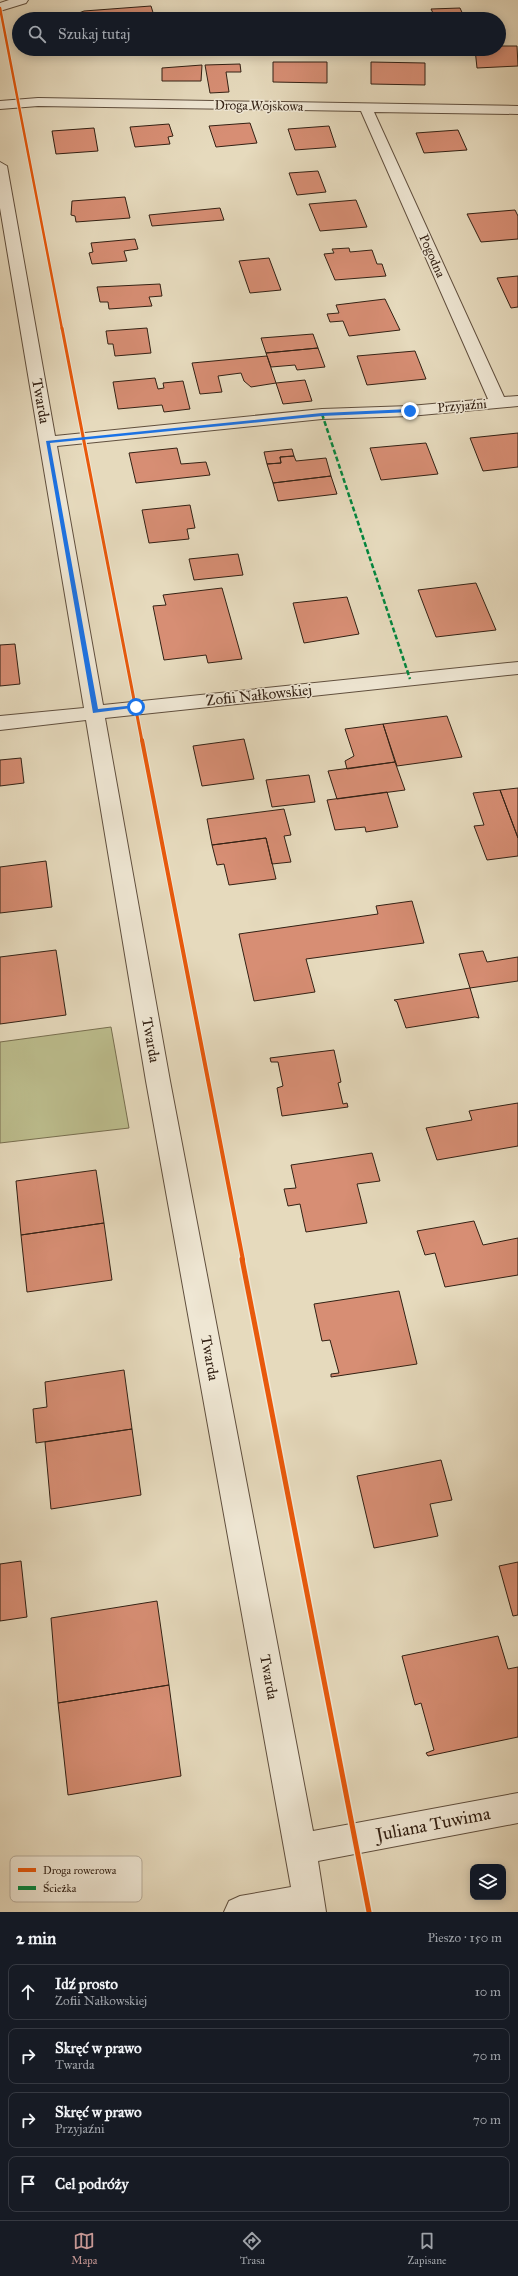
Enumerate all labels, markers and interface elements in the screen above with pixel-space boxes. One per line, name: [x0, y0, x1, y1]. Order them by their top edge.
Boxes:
search box: [12, 12, 506, 56]
icon: search: [26, 23, 48, 45]
text: Szukaj tutaj: [58, 25, 130, 43]
street label: Droga Wojskowa: [214, 97, 304, 115]
street label: Pogodna: [415, 232, 449, 281]
street label: Twarda: [28, 377, 54, 426]
street label: Przyjaźni: [437, 396, 488, 416]
route end: [401, 402, 419, 420]
street label: Zofii Nałkowskiej: [205, 680, 313, 710]
route start: [127, 698, 145, 716]
street label: Twarda: [138, 1016, 164, 1065]
street label: Twarda: [197, 1334, 223, 1383]
street label: Twarda: [256, 1653, 282, 1702]
street label: Juliana Tuwima: [372, 1802, 493, 1847]
legend: [10, 1856, 142, 1902]
text: Droga rowerowa: [43, 1864, 117, 1877]
map controls: [470, 1864, 506, 1900]
button: layers: [470, 1864, 506, 1900]
text: Ścieżka: [43, 1881, 77, 1895]
text: 2 min: [16, 1928, 56, 1949]
text: Pieszo · 150 m: [427, 1930, 502, 1946]
text: Idź prosto: [55, 1975, 118, 1993]
icon: ahead: [17, 1981, 39, 2003]
text: 10 m: [475, 1984, 501, 2000]
text: Zofii Nałkowskiej: [55, 1993, 147, 2009]
text: Skręć w prawo: [55, 2039, 142, 2057]
icon: right: [17, 2045, 39, 2067]
text: 70 m: [473, 2048, 501, 2064]
text: Twarda: [55, 2057, 95, 2073]
text: Skręć w prawo: [55, 2103, 142, 2121]
icon: right: [17, 2109, 39, 2131]
text: 70 m: [473, 2112, 501, 2128]
text: Przyjaźni: [55, 2121, 105, 2137]
icon: arrive: [17, 2173, 39, 2195]
text: Cel podróży: [55, 2175, 129, 2193]
tab: Mapa: [71, 2230, 97, 2267]
tab: Trasa: [240, 2230, 265, 2267]
tab: Zapisane: [407, 2230, 447, 2267]

